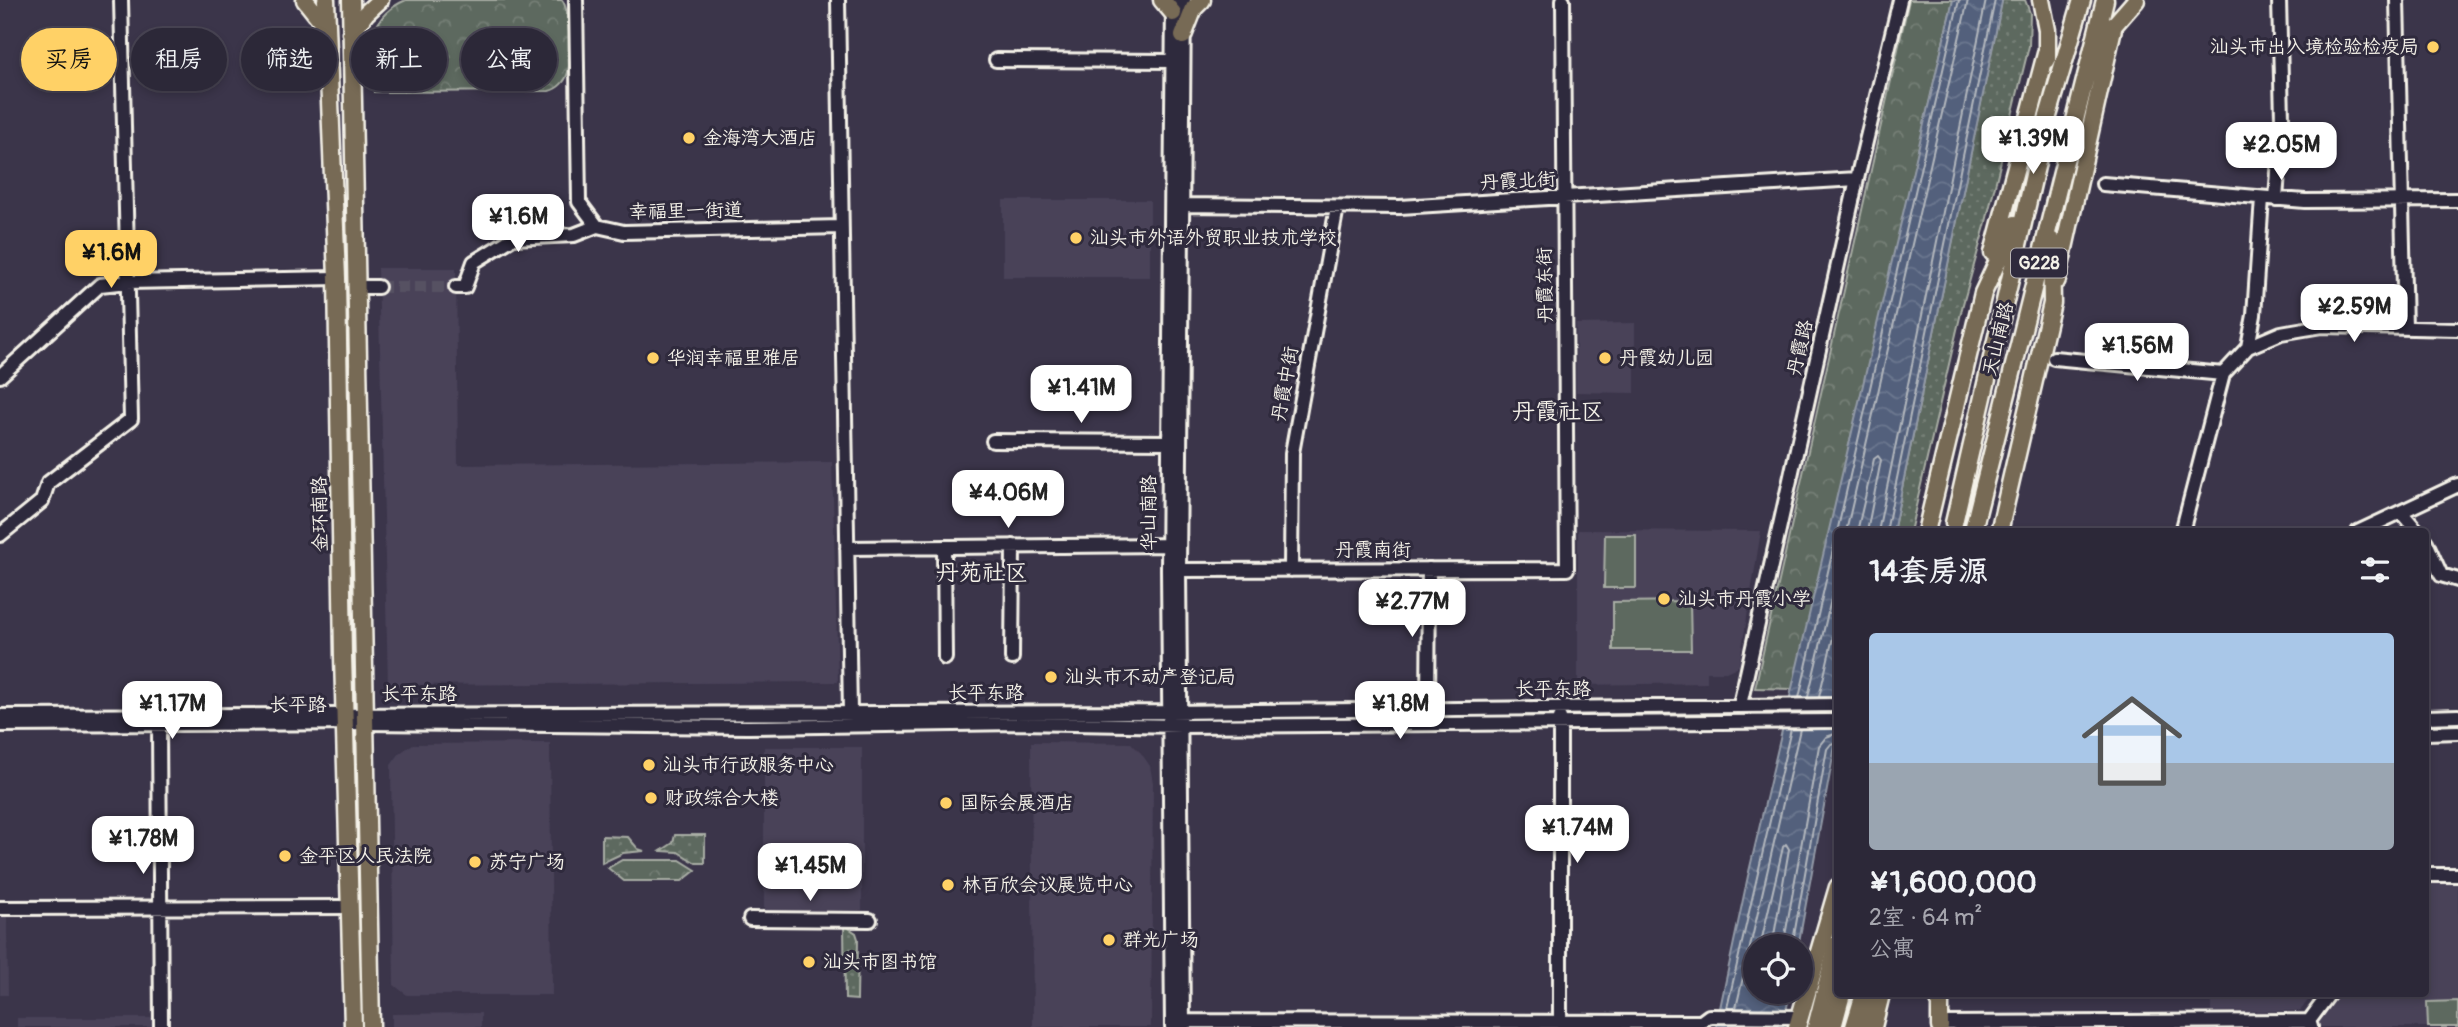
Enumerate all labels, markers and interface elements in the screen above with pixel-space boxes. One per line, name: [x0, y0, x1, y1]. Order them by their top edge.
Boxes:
chip: 买房: [21, 28, 117, 91]
chip: 租房: [131, 28, 227, 91]
chip: 筛选: [241, 28, 337, 91]
chip: 新上: [351, 28, 447, 91]
chip: 公寓: [461, 28, 557, 91]
place label: 汕头市出入境检验检疫局: [2210, 35, 2419, 59]
marker: 汕头市出入境检验检疫局: [2425, 39, 2441, 55]
pin: ¥1.39M: [1976, 116, 2090, 176]
pin: ¥2.05M: [2224, 122, 2338, 182]
text: ¥1.39M: [1997, 124, 2069, 153]
place label: 金海湾大酒店: [703, 126, 817, 150]
marker: 金海湾大酒店: [681, 130, 697, 146]
text: ¥2.05M: [2242, 130, 2320, 159]
street label: 丹霞北街: [1479, 167, 1557, 195]
pin: ¥1.6M: [469, 194, 567, 254]
street label: 幸福里一街道: [629, 198, 743, 224]
text: ¥1.6M: [488, 202, 548, 231]
place label: 汕头市外语外贸职业技术学校: [1090, 226, 1337, 250]
pin: ¥1.6M: [62, 230, 160, 290]
marker: 汕头市外语外贸职业技术学校: [1068, 230, 1084, 246]
text: ¥1.6M: [81, 238, 141, 267]
street label: 丹霞东街: [1532, 247, 1558, 323]
road number: G228: [2011, 248, 2067, 278]
pin: ¥2.59M: [2297, 284, 2411, 344]
text: ¥2.59M: [2317, 292, 2391, 321]
street label: 天山南路: [1977, 299, 2019, 379]
street label: 丹霞路: [1782, 318, 1818, 378]
pin: ¥1.56M: [2080, 324, 2194, 383]
text: ¥1.56M: [2101, 331, 2173, 360]
street label: 丹霞中街: [1267, 344, 1303, 424]
place label: 华润幸福里雅居: [667, 346, 800, 370]
place label: 丹霞幼儿园: [1619, 346, 1714, 370]
marker: 华润幸福里雅居: [645, 350, 661, 366]
marker: 丹霞幼儿园: [1597, 350, 1613, 366]
pin: ¥1.41M: [1024, 366, 1138, 425]
text: ¥1.41M: [1047, 373, 1115, 402]
district label: 丹霞社区: [1512, 397, 1604, 426]
pin: ¥4.06M: [951, 470, 1065, 530]
street label: 华山南路: [1137, 475, 1161, 551]
street label: 金环南路: [307, 476, 333, 552]
text: ¥4.06M: [968, 478, 1048, 507]
street label: 丹霞南街: [1335, 538, 1411, 562]
icon: filters: [2356, 551, 2394, 589]
text: 14套房源: [1869, 553, 1988, 590]
district label: 丹苑社区: [936, 558, 1028, 587]
pin: ¥2.77M: [1355, 580, 1469, 639]
text: ¥2.77M: [1375, 587, 1449, 616]
place label: 汕头市丹霞小学: [1678, 587, 1811, 611]
marker: 汕头市丹霞小学: [1656, 591, 1672, 607]
place label: 汕头市不动产登记局: [1065, 665, 1236, 689]
marker: 汕头市不动产登记局: [1043, 669, 1059, 685]
street label: 长平东路: [1515, 677, 1591, 701]
icon: home: [2069, 678, 2195, 804]
street label: 长平东路: [948, 681, 1024, 705]
pin: ¥1.17M: [115, 682, 229, 741]
street label: 长平东路: [381, 682, 457, 706]
pin: ¥1.8M: [1351, 682, 1449, 741]
text: ¥1.17M: [138, 689, 206, 718]
text: ¥1.8M: [1371, 689, 1429, 718]
street label: 长平路: [269, 693, 327, 717]
place label: 汕头市行政服务中心: [663, 753, 834, 777]
marker: 汕头市行政服务中心: [641, 757, 657, 773]
place label: 财政综合大楼: [665, 786, 779, 810]
marker: 财政综合大楼: [643, 790, 659, 806]
place label: 国际会展酒店: [960, 791, 1074, 815]
marker: 国际会展酒店: [938, 795, 954, 811]
pin: ¥1.74M: [1520, 806, 1634, 865]
text: ¥1.74M: [1541, 813, 1613, 842]
pin: ¥1.78M: [86, 816, 200, 876]
text: ¥1.78M: [108, 824, 178, 853]
place label: 金平区人民法院: [299, 844, 432, 868]
pin: ¥1.45M: [753, 844, 867, 903]
marker: 金平区人民法院: [277, 848, 293, 864]
place label: 苏宁广场: [489, 850, 565, 874]
text: ¥1.45M: [774, 851, 846, 880]
marker: 苏宁广场: [467, 854, 483, 870]
text: ¥1,600,000: [1869, 864, 2037, 901]
place label: 林百欣会议展览中心: [962, 873, 1133, 897]
marker: 林百欣会议展览中心: [940, 877, 956, 893]
text: 2室 · 64 m²: [1869, 903, 1982, 932]
place label: 群光广场: [1123, 928, 1199, 952]
marker: 群光广场: [1101, 932, 1117, 948]
map controls: [1743, 934, 1813, 1004]
button: locate: [1743, 934, 1813, 1004]
text: 公寓: [1869, 934, 1915, 963]
place label: 汕头市图书馆: [823, 950, 937, 974]
marker: 汕头市图书馆: [801, 954, 817, 970]

